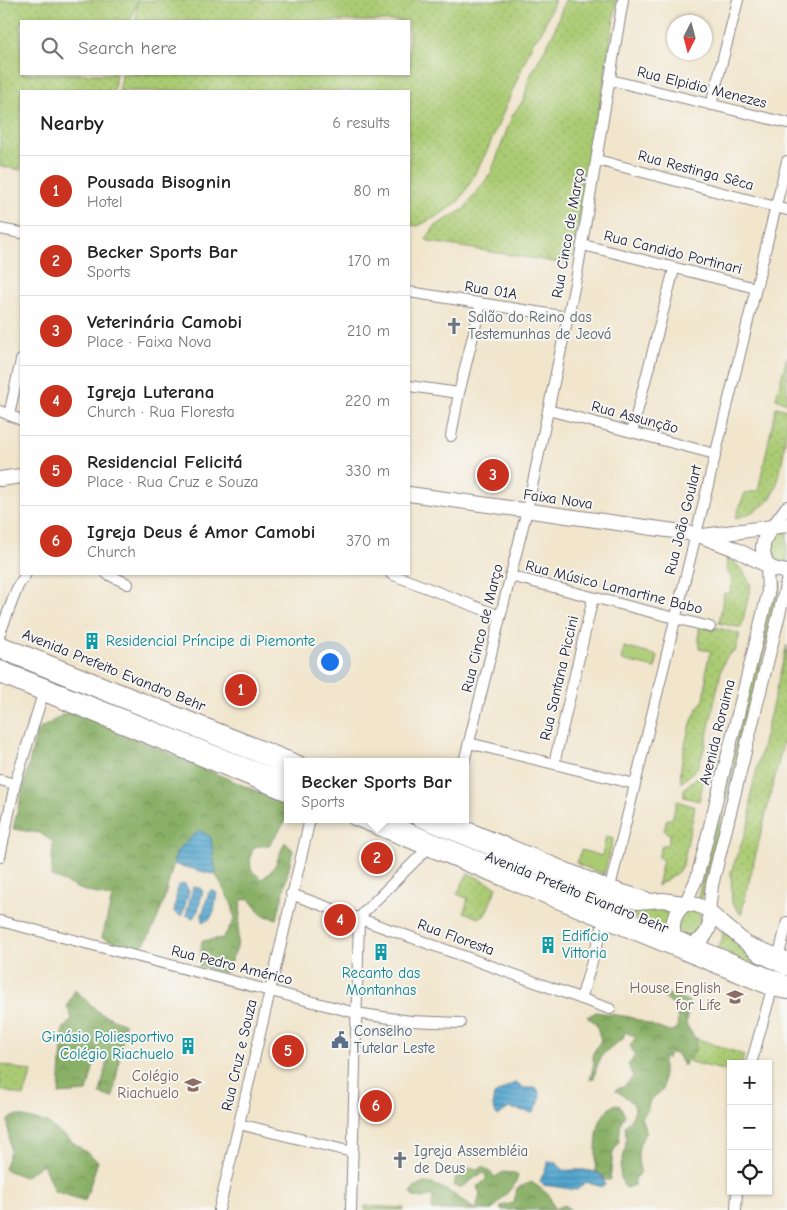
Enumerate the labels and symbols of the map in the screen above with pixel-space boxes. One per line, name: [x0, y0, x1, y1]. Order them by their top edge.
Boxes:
north arrow: [667, 15, 712, 60]
street label: Rua Elpidio Menezes: [635, 62, 769, 112]
street label: Rua Restinga Sêca: [636, 146, 756, 194]
street label: Rua Cinco de Março: [548, 166, 588, 300]
street label: Rua Candido Portinari: [602, 226, 744, 278]
street label: Rua 01A: [463, 277, 519, 303]
place label: Salão do Reino das Testemunhas de Jeová: [468, 308, 611, 343]
church icon: Salão do Reino das Testemunhas de Jeová: [444, 316, 464, 336]
street label: Rua Assunção: [589, 397, 681, 437]
pin: 3: [477, 456, 509, 494]
street label: Rua João Goulart: [661, 463, 706, 577]
street label: Faixa Nova: [522, 485, 594, 513]
street label: Rua Músico Lamartine Babo: [524, 556, 705, 618]
street label: Rua Cinco de Março: [457, 562, 507, 694]
street label: Rua Santana Piccini: [536, 614, 582, 742]
street label: Avenida Prefeito Evandro Behr: [20, 625, 208, 715]
building icon: Residencial Príncipe di Piemonte: [82, 631, 102, 651]
place label: Residencial Príncipe di Piemonte: [106, 632, 316, 650]
your location: [317, 649, 343, 675]
pin: 1: [225, 671, 257, 709]
street label: Avenida Roraima: [695, 677, 739, 787]
pin: 2: [361, 839, 393, 877]
street label: Avenida Prefeito Evandro Behr: [483, 847, 671, 937]
pin: 4: [324, 901, 356, 939]
street label: Rua Floresta: [415, 915, 497, 959]
place label: Edifício Vittoria: [562, 927, 609, 962]
building icon: Edifício Vittoria: [538, 935, 558, 955]
street label: Rua Pedro Américo: [169, 941, 295, 989]
building icon: Recanto das Montanhas: [371, 942, 391, 962]
place label: Recanto das Montanhas: [342, 964, 420, 999]
place label: House English for Life: [630, 979, 721, 1014]
school or university icon: House English for Life: [725, 987, 745, 1007]
street label: Rua Cruz e Souza: [217, 997, 261, 1113]
place label: Conselho Tutelar Leste: [354, 1022, 436, 1057]
place label: Ginásio Poliesportivo Colégio Riachuelo: [42, 1028, 174, 1063]
public building icon: Conselho Tutelar Leste: [330, 1030, 350, 1050]
pin: 5: [272, 1032, 304, 1070]
building icon: Ginásio Poliesportivo Colégio Riachuelo: [178, 1036, 198, 1056]
place label: Colégio Riachuelo: [117, 1067, 179, 1102]
school or university icon: Colégio Riachuelo: [183, 1075, 203, 1095]
pin: 6: [360, 1087, 392, 1125]
place label: Igreja Assembléia de Deus: [414, 1142, 528, 1177]
church icon: Igreja Assembléia de Deus: [390, 1150, 410, 1170]

